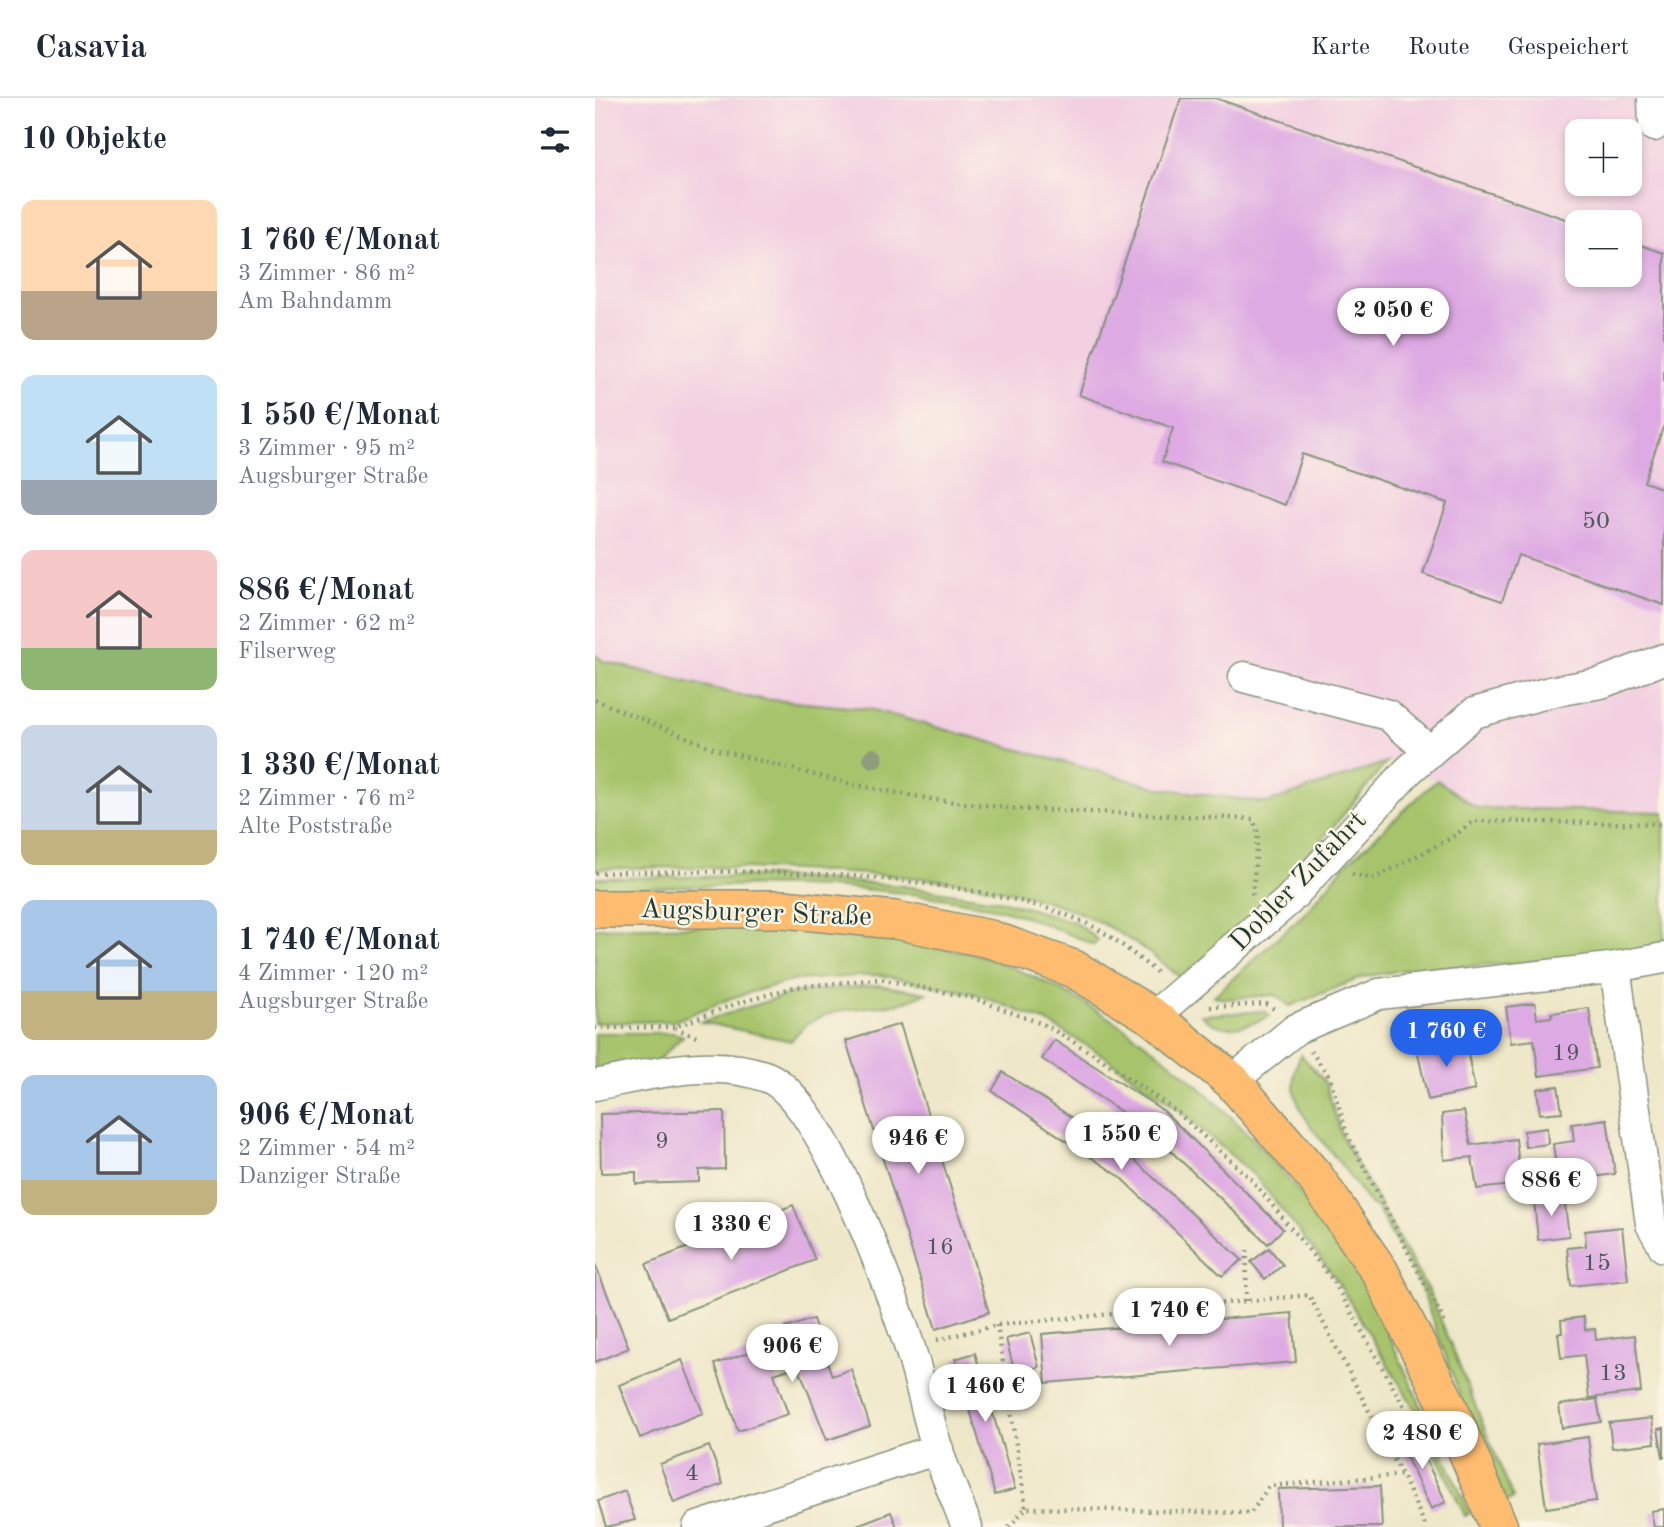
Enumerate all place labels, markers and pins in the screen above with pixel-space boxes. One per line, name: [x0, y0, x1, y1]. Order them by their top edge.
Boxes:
pin: 2 050 €: [1328, 288, 1458, 348]
pin: 1 760 €: [1381, 1010, 1511, 1069]
pin: 1 550 €: [1056, 1112, 1186, 1172]
pin: 946 €: [869, 1116, 967, 1176]
pin: 886 €: [1502, 1158, 1600, 1218]
pin: 1 330 €: [666, 1202, 796, 1262]
pin: 1 740 €: [1104, 1288, 1234, 1348]
pin: 906 €: [743, 1324, 841, 1384]
pin: 1 460 €: [920, 1364, 1050, 1424]
pin: 2 480 €: [1357, 1412, 1487, 1471]

